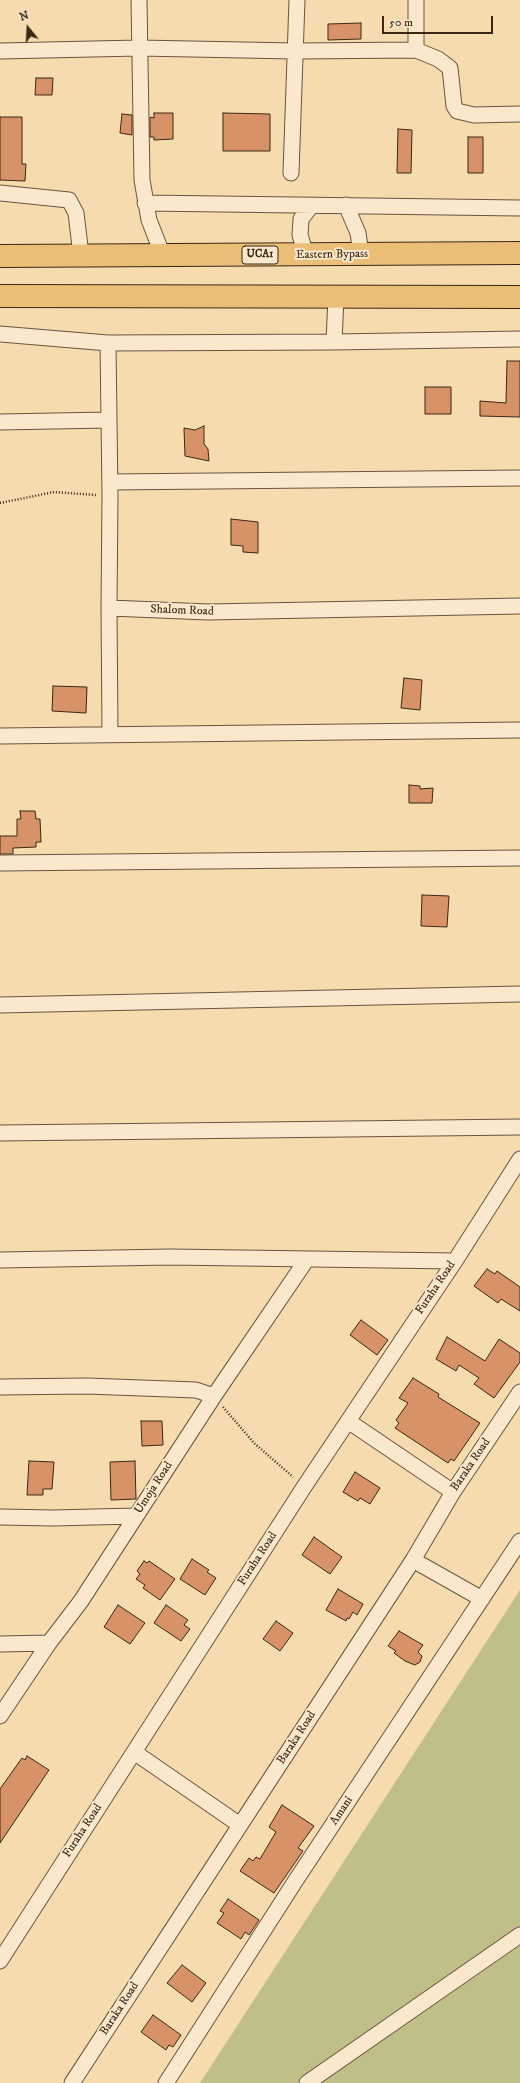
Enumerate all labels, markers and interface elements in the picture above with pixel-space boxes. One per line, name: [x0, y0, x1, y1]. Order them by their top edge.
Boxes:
north arrow: [8, 8, 48, 48]
scale bar: [384, 8, 495, 34]
text: N: [18, 9, 31, 25]
text: 50 m: [389, 15, 413, 30]
road number: UCA1: [242, 246, 278, 264]
street label: Eastern Bypass: [296, 247, 368, 263]
street label: Shalom Road: [150, 603, 214, 619]
street label: Furaha Road: [413, 1259, 459, 1317]
street label: Baraka Road: [448, 1436, 494, 1494]
street label: Umoja Road: [132, 1459, 176, 1517]
street label: Furaha Road: [235, 1529, 281, 1589]
street label: Baraka Road: [274, 1709, 320, 1767]
street label: Amani: [327, 1794, 357, 1828]
street label: Furaha Road: [60, 1801, 106, 1861]
street label: Baraka Road: [97, 1980, 143, 2038]

